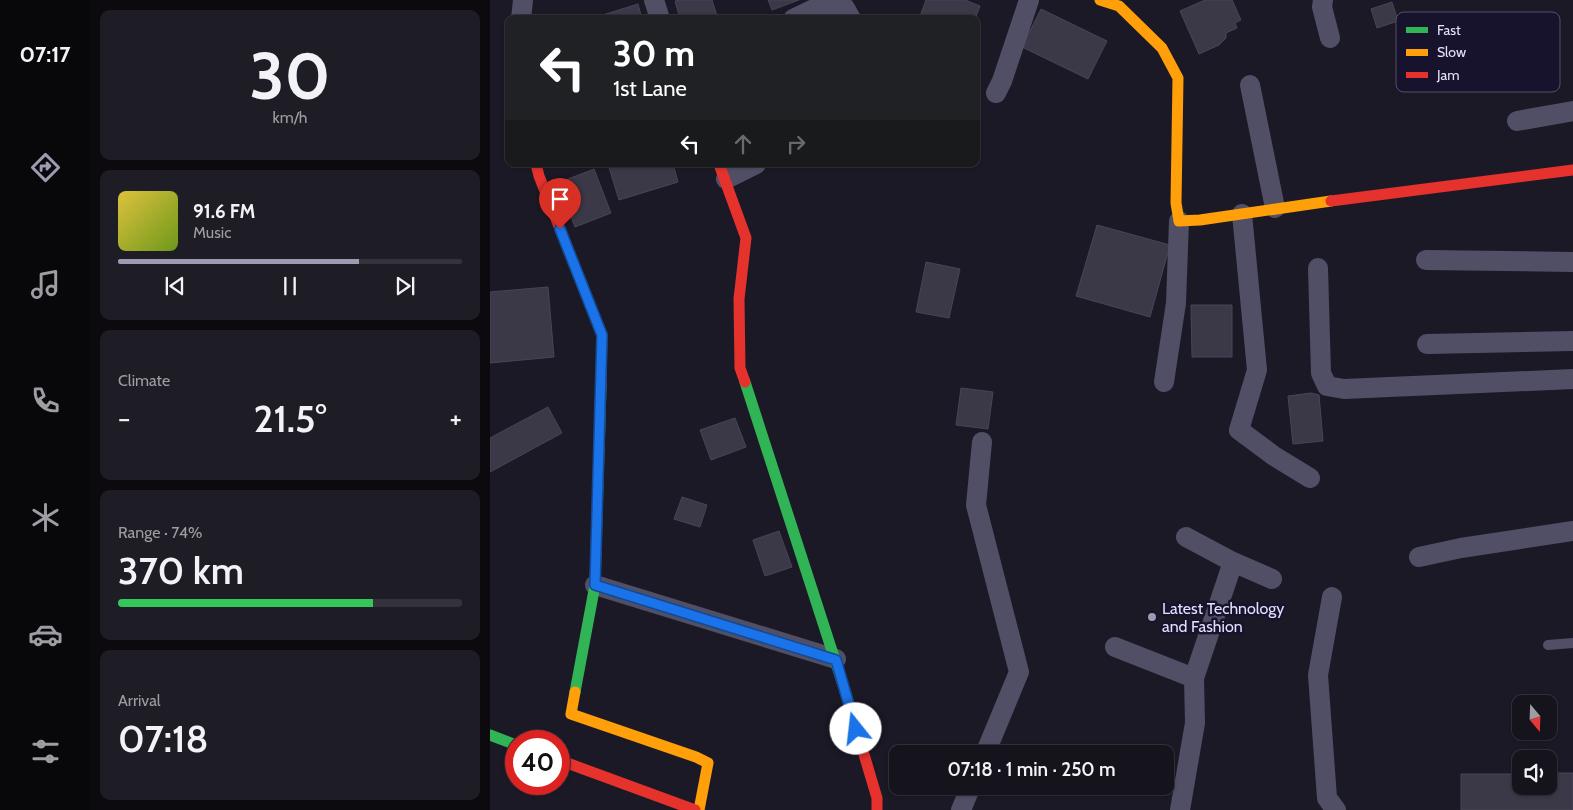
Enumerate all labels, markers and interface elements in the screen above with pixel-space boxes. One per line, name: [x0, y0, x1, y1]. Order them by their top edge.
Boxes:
legend: [1396, 12, 1560, 92]
text: Fast: [1437, 21, 1461, 39]
text: 30 m: [613, 32, 695, 75]
icon: left: [530, 35, 595, 100]
text: 30: [250, 36, 330, 115]
text: 07:17: [20, 41, 70, 68]
text: Slow: [1437, 43, 1466, 61]
text: Jam: [1436, 66, 1459, 84]
text: 1st Lane: [613, 75, 687, 102]
text: km/h: [272, 108, 308, 127]
icon: left: [676, 130, 704, 158]
icon: ahead: [729, 130, 757, 158]
icon: right: [782, 130, 810, 158]
icon: directions: [28, 150, 63, 185]
pin: [539, 178, 581, 229]
icon: arrive: [546, 185, 574, 213]
text: 91.6 FM: [193, 200, 255, 223]
text: Music: [193, 223, 231, 242]
icon: music: [28, 267, 63, 302]
icon: previous: [161, 272, 189, 300]
icon: pause: [276, 272, 304, 300]
icon: next: [391, 272, 419, 300]
text: Climate: [118, 371, 170, 390]
icon: phone: [28, 383, 63, 418]
text: 21.5°: [253, 395, 327, 442]
text: −: [118, 401, 130, 435]
text: +: [450, 401, 462, 435]
icon: climate: [28, 500, 63, 535]
text: Range · 74%: [118, 523, 202, 542]
text: 370 km: [118, 547, 244, 594]
place label: Latest Technology and Fashion: [1162, 599, 1284, 636]
marker: Latest Technology and Fashion: [1146, 611, 1158, 623]
icon: car: [28, 617, 63, 652]
text: Arrival: [118, 691, 161, 710]
north arrow: [1512, 695, 1558, 740]
map controls: [1512, 695, 1557, 795]
position arrow: [829, 702, 881, 754]
text: 07:18: [118, 715, 209, 762]
speed limit sign: 40: [505, 730, 570, 795]
icon: filters: [28, 734, 63, 769]
button: sound: [1512, 750, 1557, 795]
text: 07:18 · 1 min · 250 m: [947, 758, 1116, 781]

